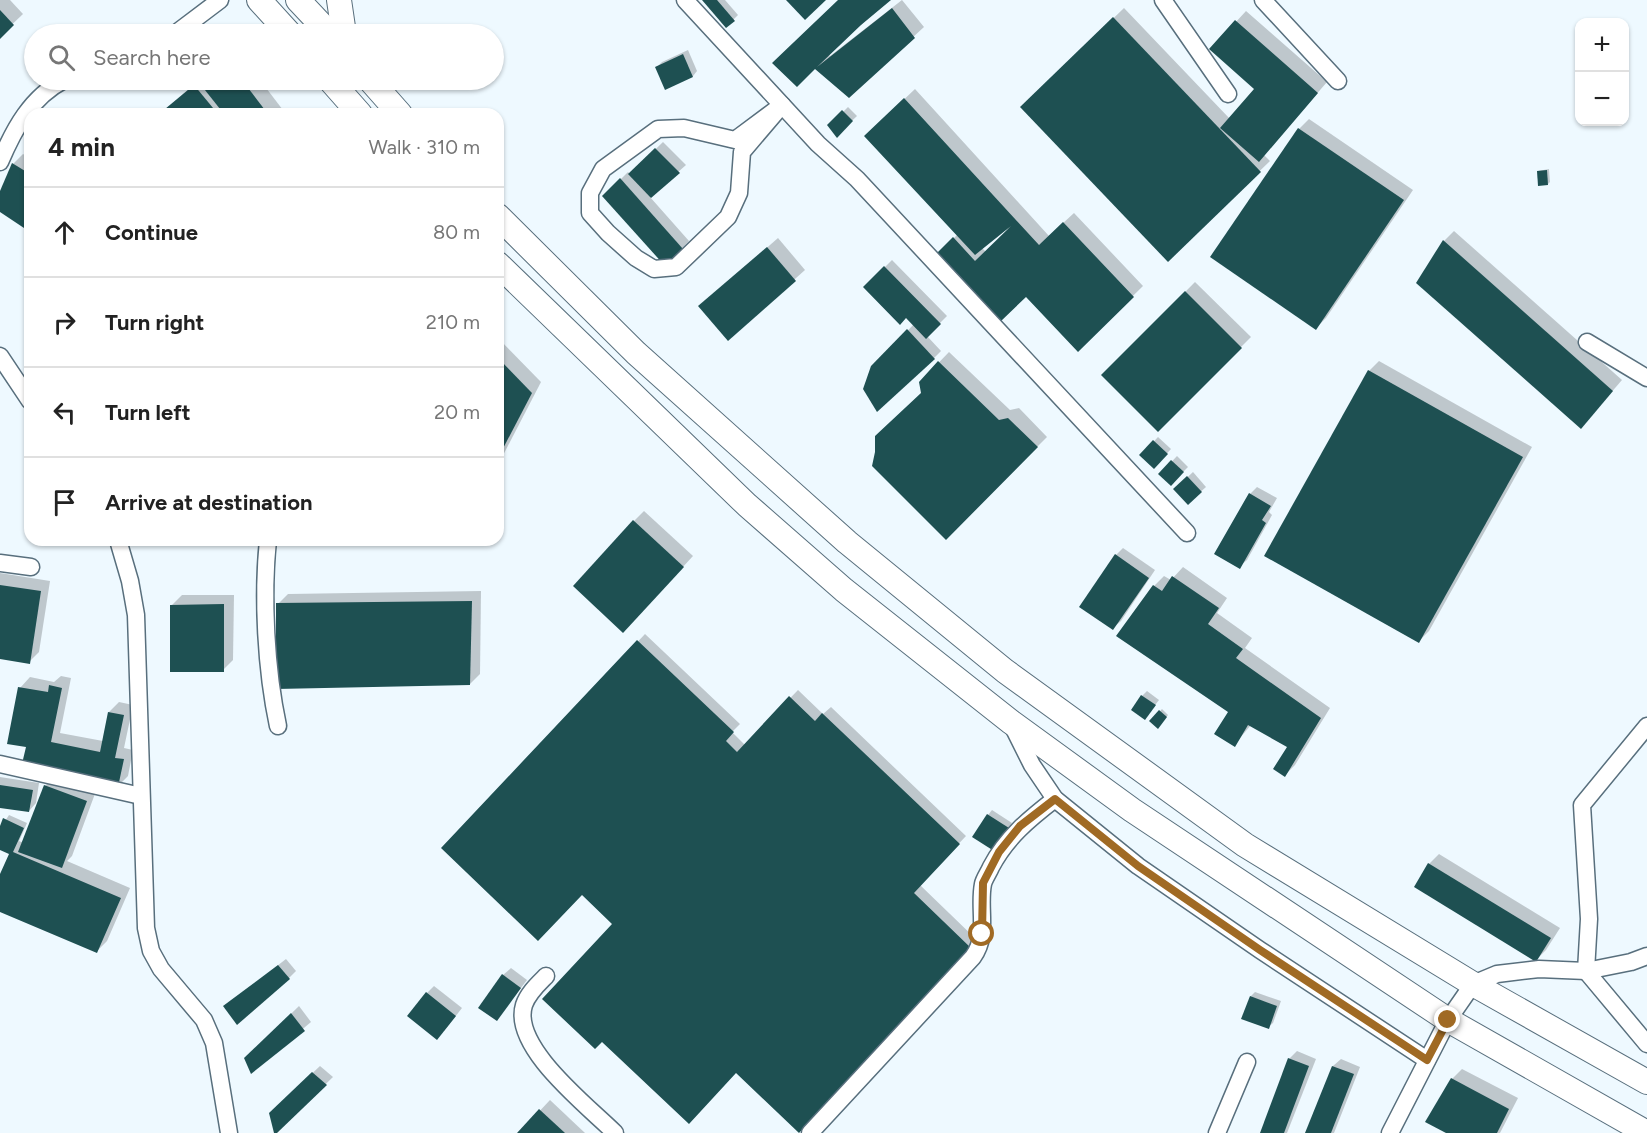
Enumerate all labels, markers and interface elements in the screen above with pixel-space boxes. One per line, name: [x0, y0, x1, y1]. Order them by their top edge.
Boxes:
map controls: [1575, 18, 1629, 126]
button: +: [1575, 18, 1629, 72]
search box: [24, 24, 504, 90]
icon: search: [45, 41, 78, 74]
text: Search here: [93, 44, 211, 71]
button: −: [1575, 72, 1629, 126]
text: 4 min: [48, 131, 115, 163]
text: Walk · 310 m: [368, 135, 480, 159]
icon: ahead: [48, 216, 81, 249]
text: Continue: [105, 219, 198, 246]
text: 80 m: [433, 220, 480, 244]
icon: right: [48, 306, 81, 339]
text: Turn right: [105, 309, 204, 336]
text: 210 m: [426, 310, 480, 334]
icon: left: [48, 396, 81, 429]
text: Turn left: [105, 399, 191, 426]
text: 20 m: [434, 400, 480, 424]
icon: arrive: [48, 486, 81, 519]
text: Arrive at destination: [105, 489, 313, 516]
route start: [968, 920, 994, 946]
route end: [1434, 1006, 1460, 1032]

